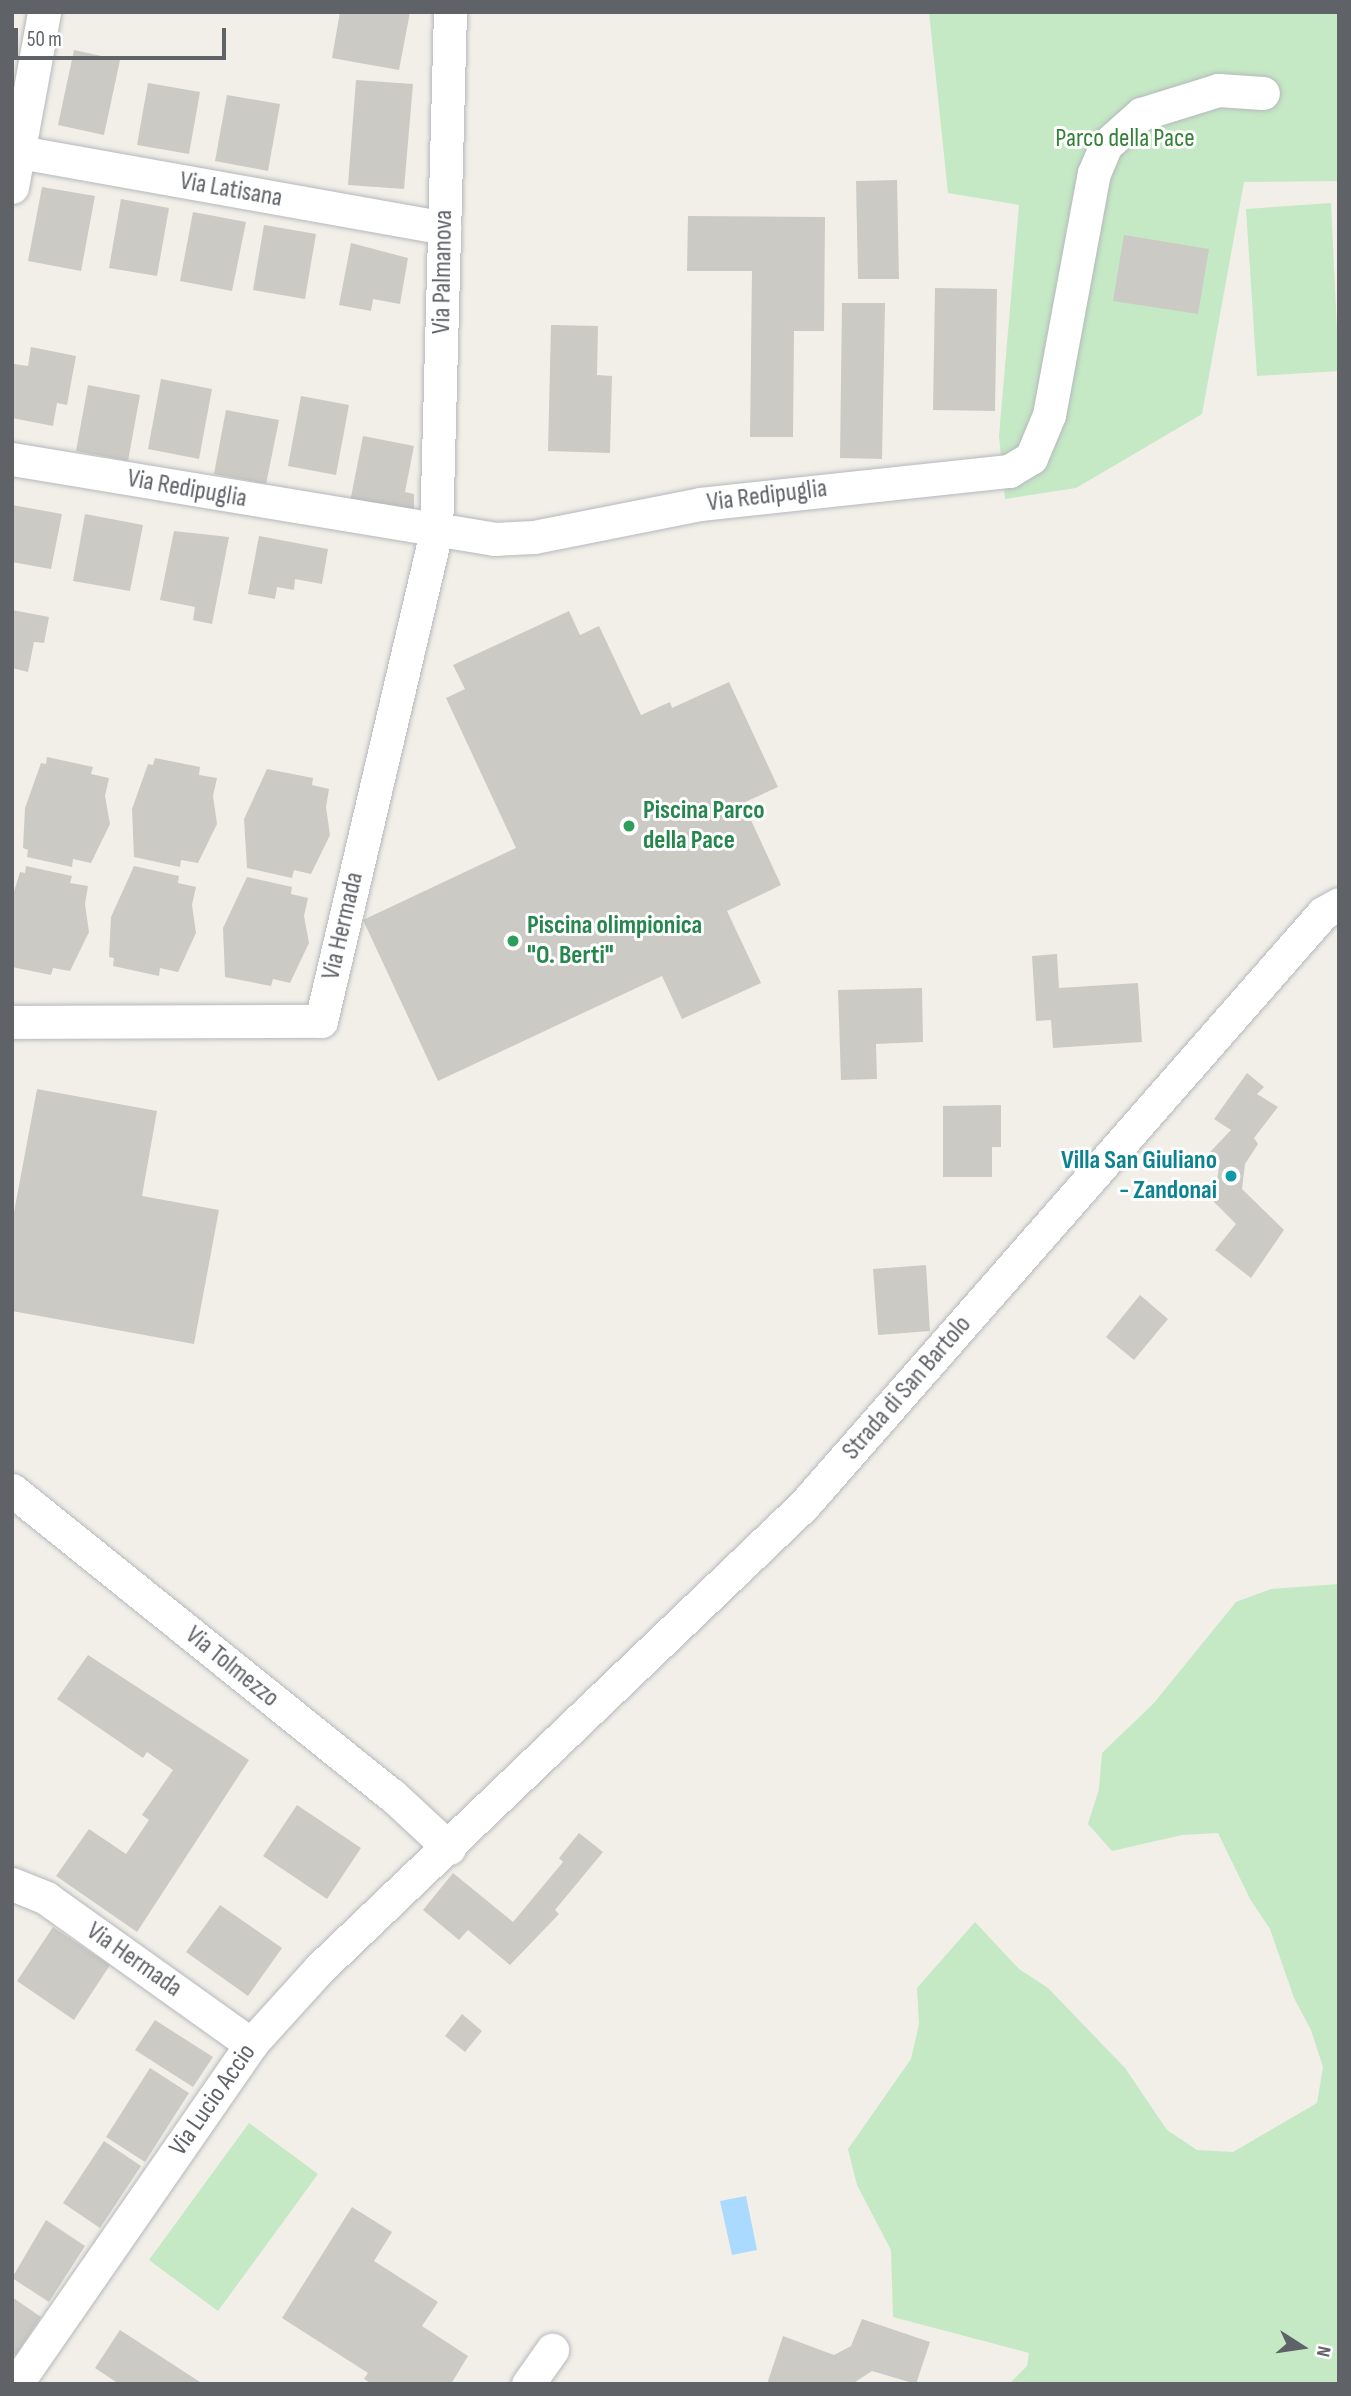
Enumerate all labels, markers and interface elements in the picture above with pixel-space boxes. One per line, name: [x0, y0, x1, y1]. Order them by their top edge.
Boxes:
scale bar: [18, 14, 229, 58]
text: 50 m: [27, 27, 62, 52]
park label: Parco della Pace: [1055, 123, 1195, 155]
street label: Via Latisana: [177, 166, 285, 214]
street label: Via Palmanova: [426, 210, 460, 334]
street label: Via Redipuglia: [125, 463, 249, 515]
street label: Via Redipuglia: [705, 473, 829, 519]
place label: Piscina Parco della Pace: [643, 795, 765, 856]
marker: Piscina Parco della Pace: [621, 818, 637, 834]
street label: Via Hermada: [315, 869, 371, 983]
place label: Piscina olimpionica "O. Berti": [527, 910, 702, 972]
marker: Piscina olimpionica "O. Berti": [505, 933, 521, 949]
place label: Villa San Giuliano - Zandonai: [1061, 1145, 1217, 1206]
marker: Villa San Giuliano - Zandonai: [1223, 1168, 1239, 1184]
street label: Strada di San Bartolo: [836, 1310, 978, 1466]
street label: Via Tolmezzo: [179, 1620, 285, 1714]
street label: Via Hermada: [80, 1916, 188, 2004]
street label: Via Lucio Accio: [163, 2038, 263, 2162]
north arrow: [1267, 2312, 1337, 2382]
text: N: [1311, 2344, 1335, 2359]

